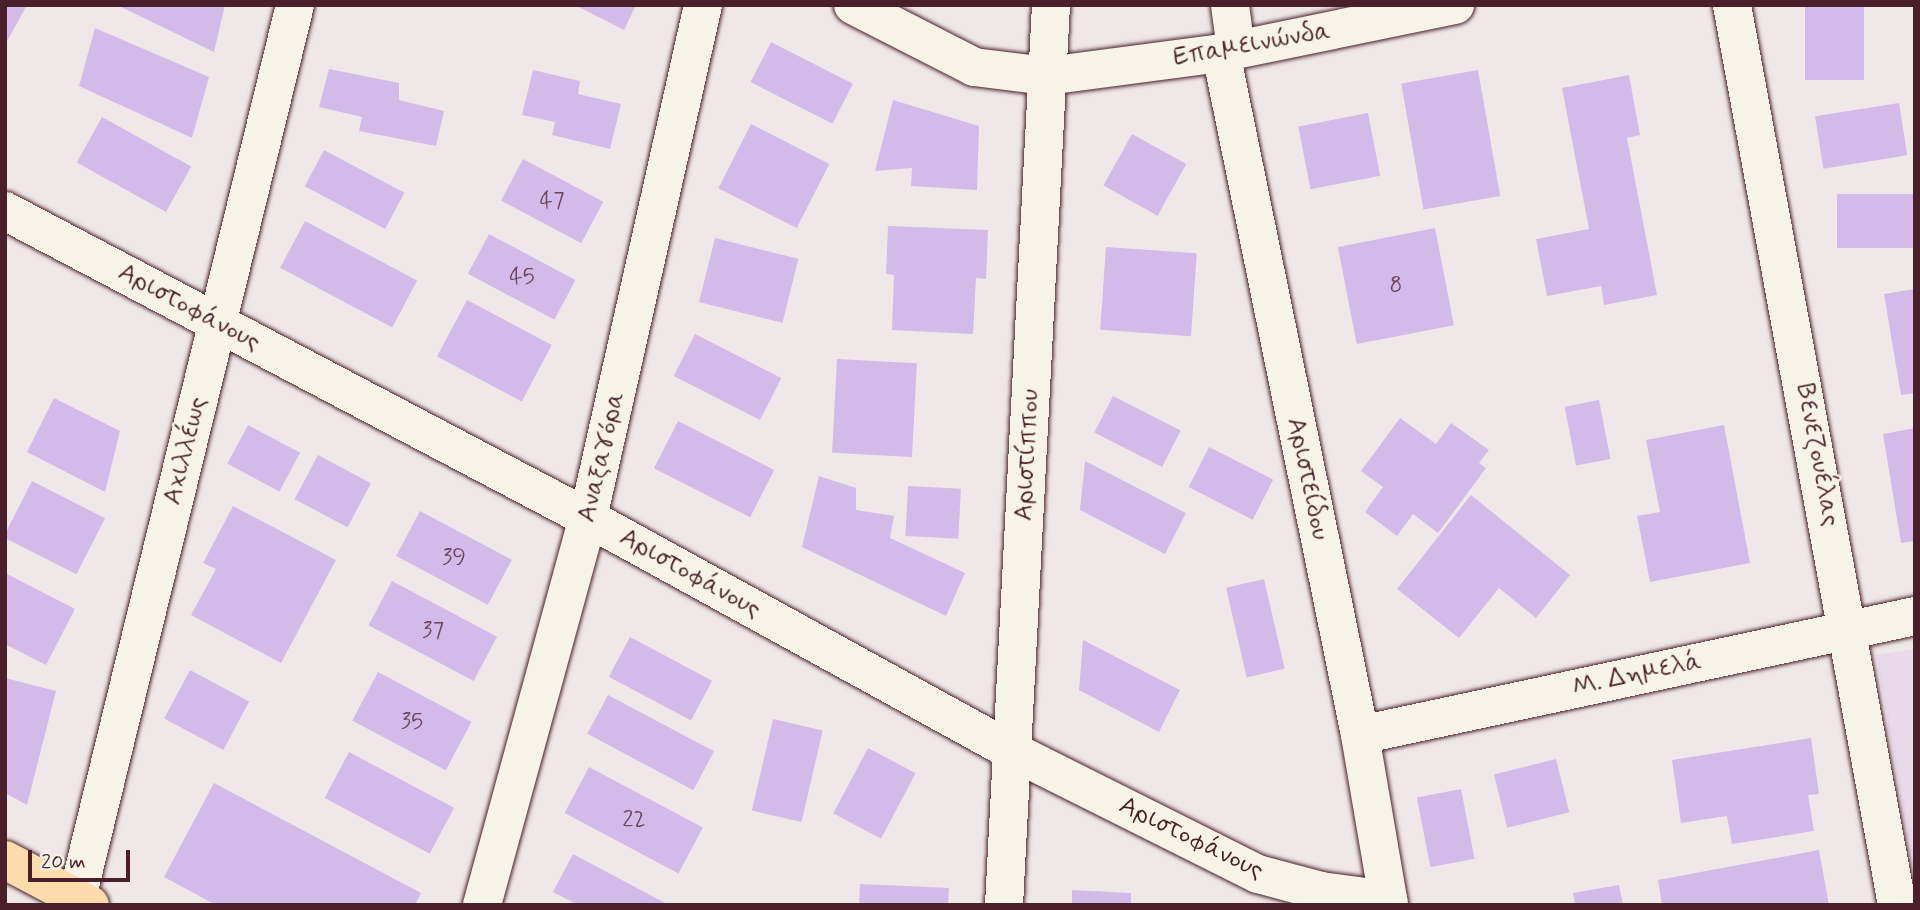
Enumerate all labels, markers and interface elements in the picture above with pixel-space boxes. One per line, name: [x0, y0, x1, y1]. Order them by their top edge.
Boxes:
street label: Επαμεινώνδα: [1171, 16, 1333, 74]
house number: 47: [540, 187, 564, 215]
street label: Αριστοφάνους: [112, 257, 266, 359]
house number: 45: [509, 263, 535, 291]
house number: 8: [1390, 272, 1402, 300]
street label: Βενεζουέλας: [1788, 381, 1846, 529]
street label: Αριστίππου: [1009, 388, 1047, 522]
street label: Αναξαγόρα: [572, 389, 632, 525]
street label: Αχιλλέως: [158, 394, 214, 508]
street label: Αριστείδου: [1279, 415, 1335, 543]
street label: Αριστοφάνους: [614, 522, 766, 626]
house number: 39: [442, 544, 466, 572]
house number: 37: [422, 617, 444, 645]
street label: Μ. Δημελά: [1570, 646, 1704, 704]
house number: 35: [401, 708, 423, 736]
street label: Αριστοφάνους: [1114, 791, 1268, 887]
house number: 22: [622, 806, 646, 834]
scale bar: [32, 836, 133, 880]
text: 20 m: [41, 848, 86, 876]

